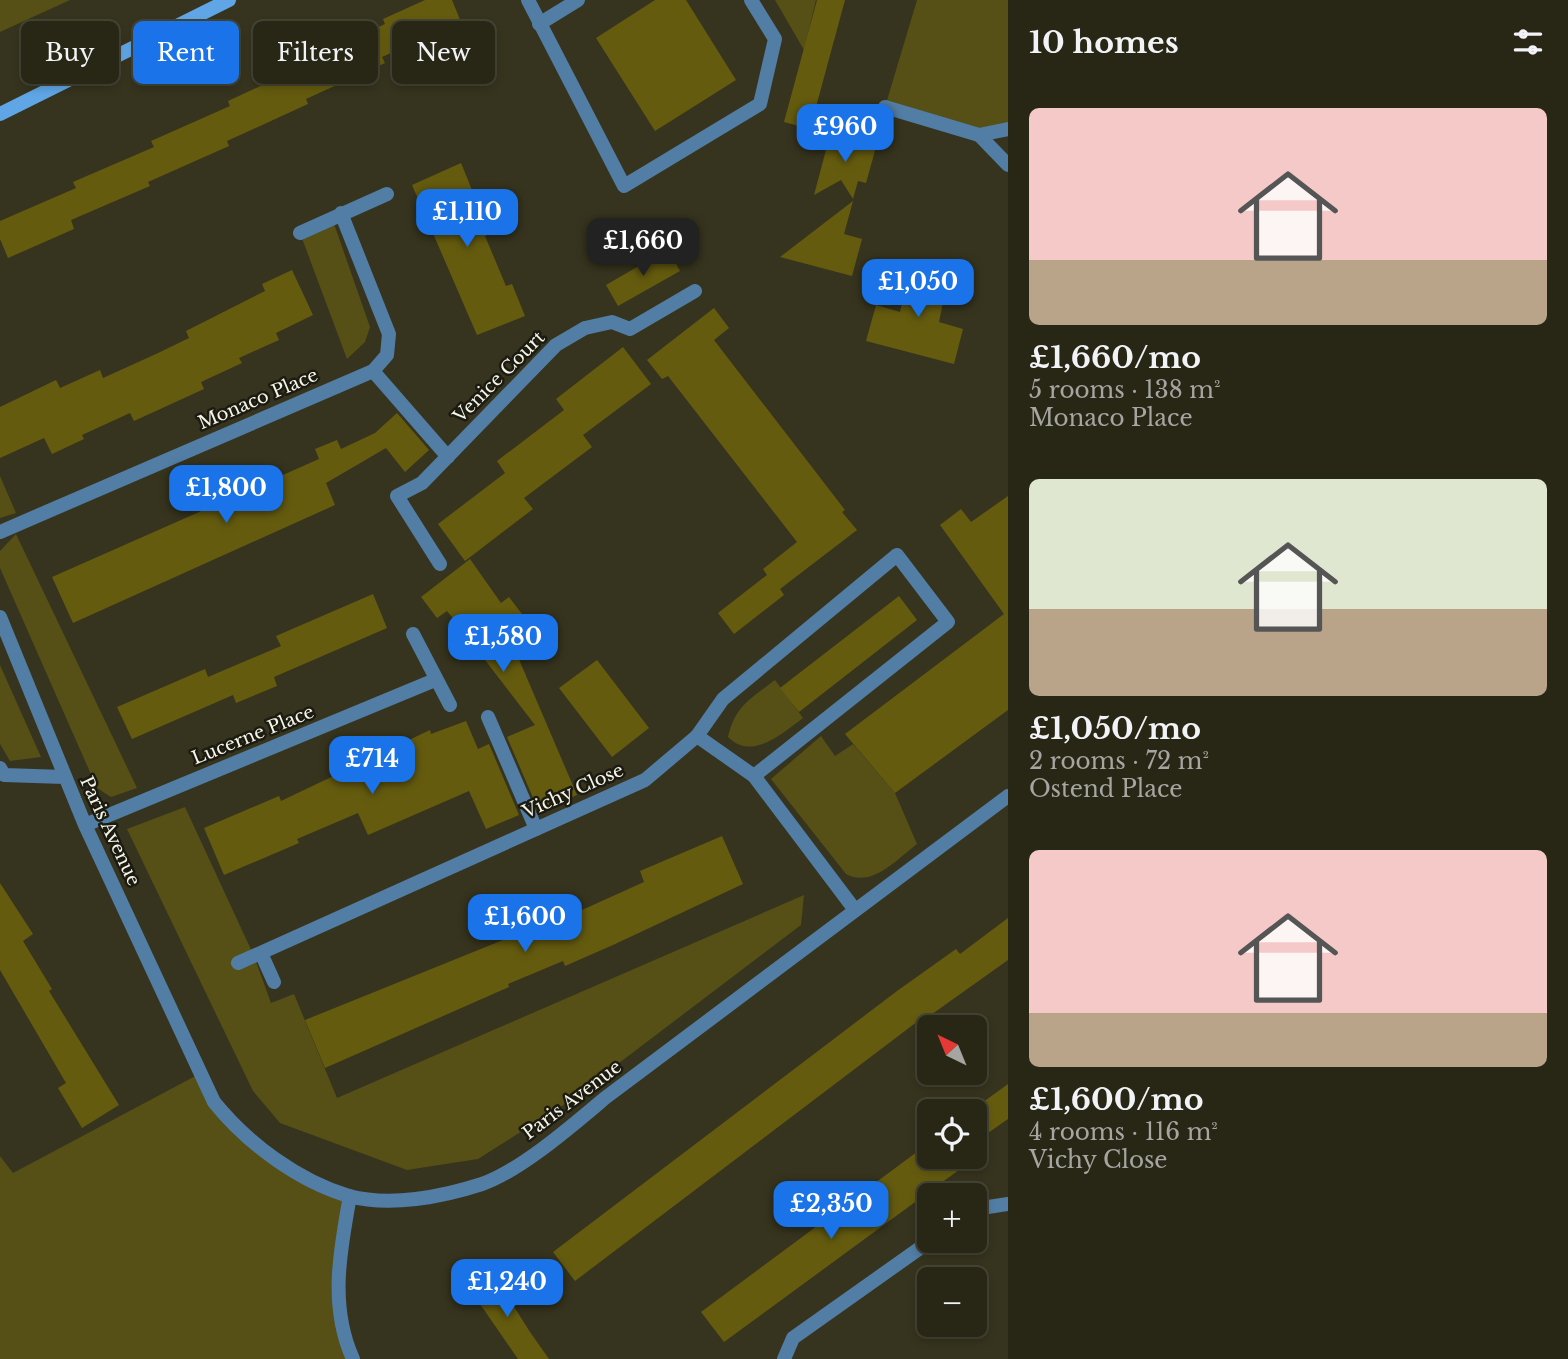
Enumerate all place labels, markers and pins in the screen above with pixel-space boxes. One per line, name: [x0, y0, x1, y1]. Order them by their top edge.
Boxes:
pin: £960: [804, 104, 886, 164]
pin: £1,110: [410, 190, 524, 249]
pin: £1,660: [586, 218, 700, 278]
pin: £1,050: [861, 260, 975, 319]
pin: £1,800: [169, 466, 283, 525]
pin: £1,580: [446, 614, 560, 674]
pin: £714: [331, 736, 413, 796]
pin: £1,600: [468, 894, 582, 954]
pin: £2,350: [774, 1182, 888, 1241]
pin: £1,240: [450, 1260, 564, 1319]

